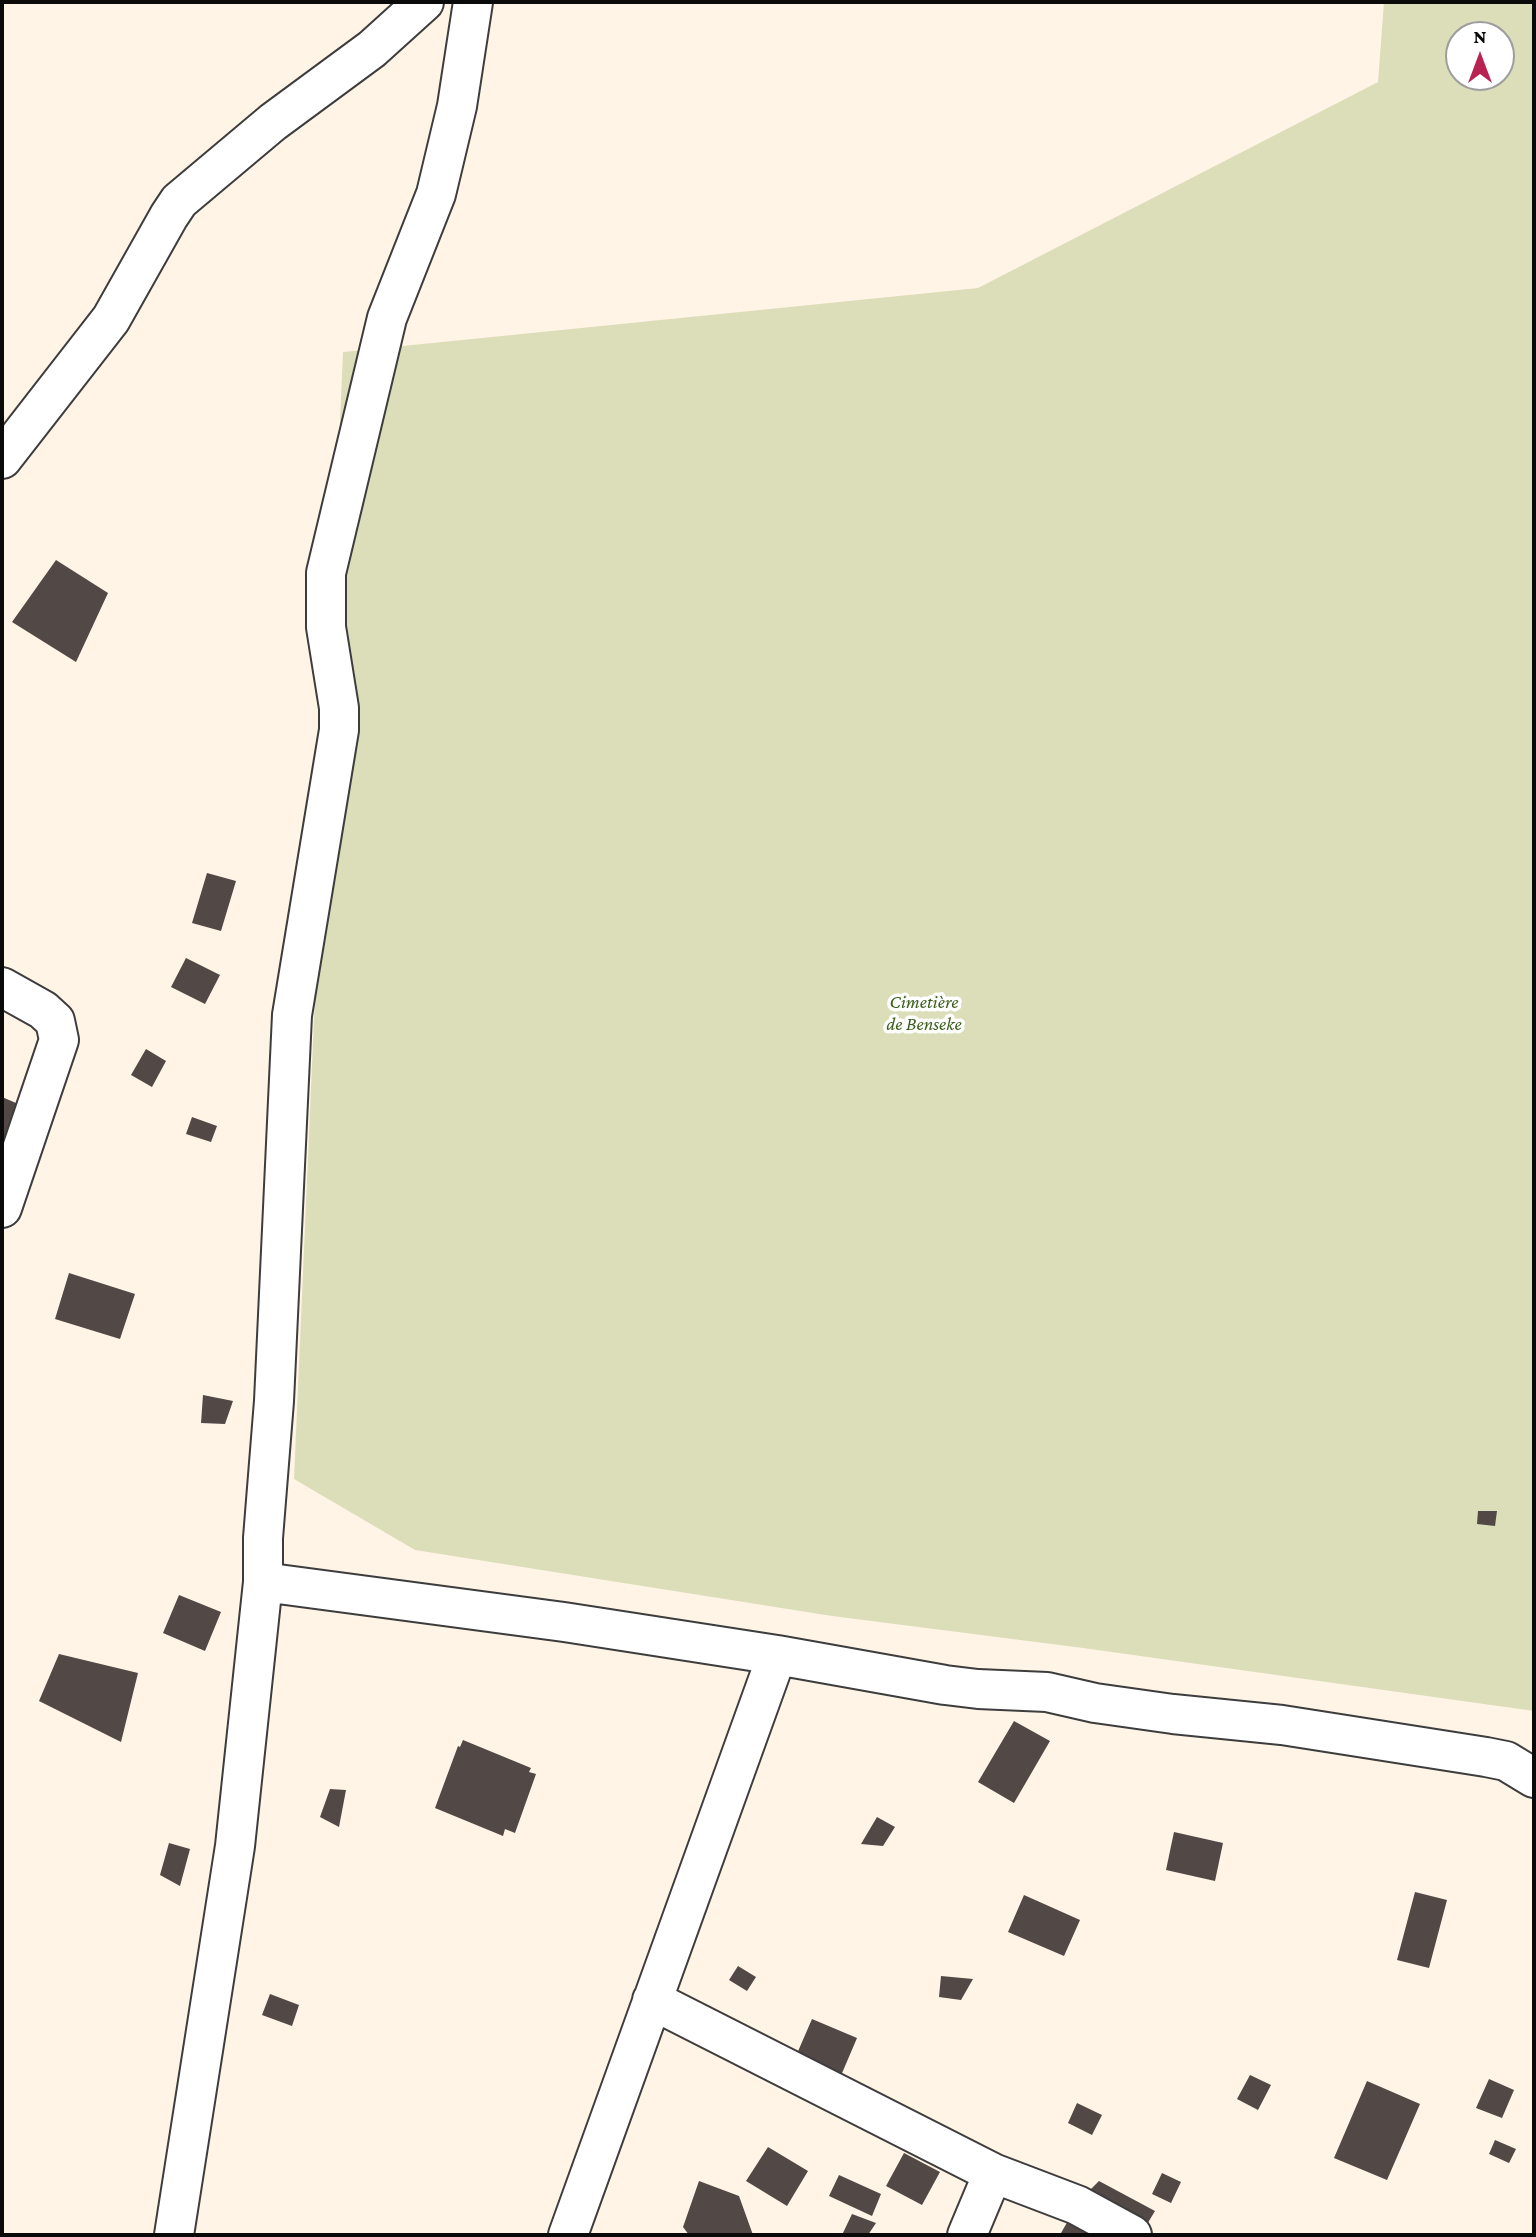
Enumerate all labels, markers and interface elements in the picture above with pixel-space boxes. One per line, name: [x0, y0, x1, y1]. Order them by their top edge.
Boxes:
north arrow: [1445, 21, 1515, 91]
text: N: [1474, 26, 1486, 47]
park label: Cimetière de Benseke: [886, 991, 962, 1035]

